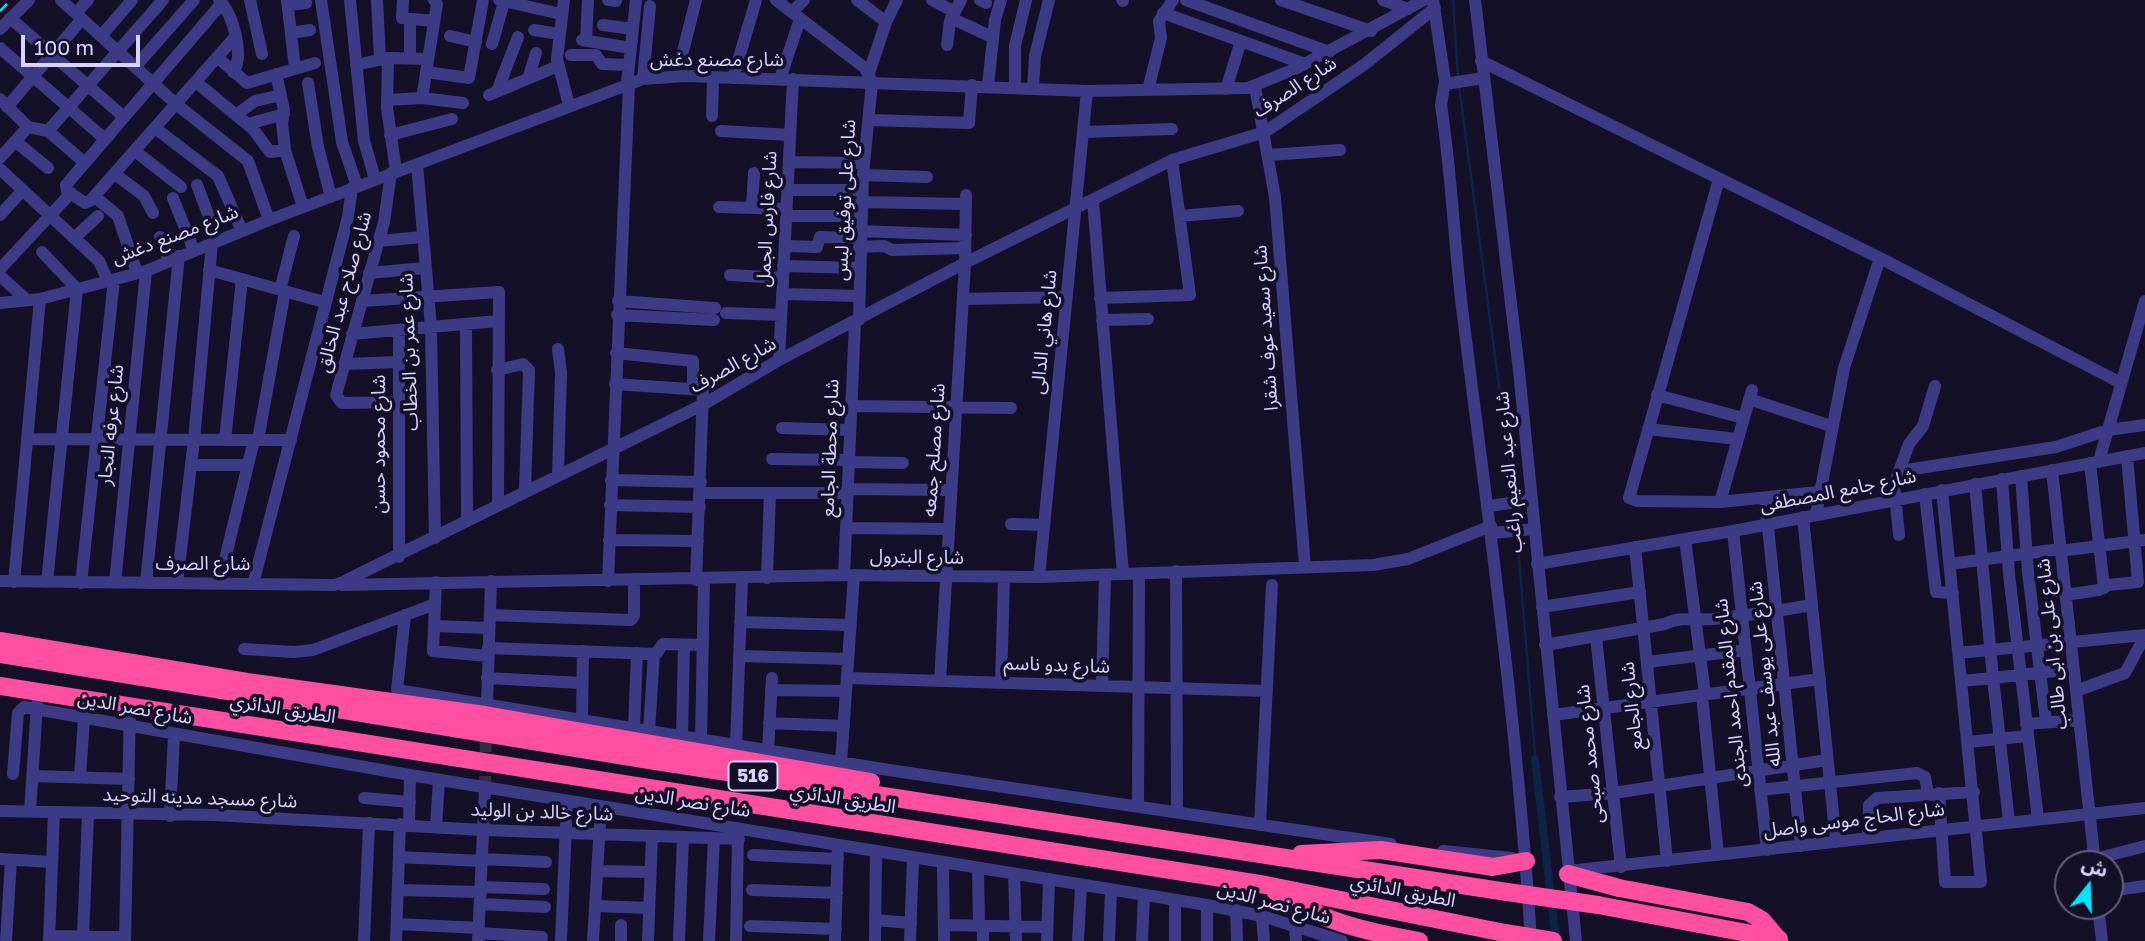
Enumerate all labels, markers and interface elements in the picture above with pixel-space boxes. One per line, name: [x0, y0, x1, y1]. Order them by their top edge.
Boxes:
scale bar: [24, 21, 144, 65]
text: 100 m: [34, 34, 94, 60]
street label: شارع مصنع دغش: [650, 49, 784, 71]
street label: شارع الصرف: [1249, 52, 1341, 122]
street label: شارع على توفيق لبس: [829, 119, 861, 281]
street label: شارع فارس الجمل: [752, 150, 782, 288]
street label: شارع مصنع دغش: [108, 200, 242, 270]
street label: شارع صلاح عبد الخالق: [312, 209, 376, 375]
street label: شارع سعيد عوف شقرا: [1249, 244, 1283, 412]
street label: شارع هاني الدالى: [1026, 269, 1062, 395]
street label: شارع عمر بن الخطاب: [395, 273, 423, 431]
street label: شارع الصرف: [686, 332, 780, 398]
street label: شارع عرفه النجار: [93, 363, 129, 487]
street label: شارع محمود حسن: [368, 375, 390, 513]
street label: شارع محطة الجامع: [816, 378, 844, 518]
street label: شارع مصلح جمعه: [918, 382, 950, 518]
street label: شارع عبد النعيم راغب: [1491, 390, 1527, 554]
street label: شارع جامع المصطفى: [1758, 465, 1918, 517]
street label: شارع البترول: [870, 545, 964, 569]
street label: شارع الصرف: [156, 553, 250, 575]
street label: شارع على بن ابى طالب: [2032, 557, 2072, 731]
street label: شارع على يوسف عبد الله: [1744, 580, 1786, 768]
street label: شارع المقدم احمد الجندى: [1710, 597, 1752, 789]
street label: شارع بدو ناسم: [1003, 652, 1111, 678]
street label: شارع الجامع: [1616, 661, 1648, 751]
street label: شارع محمد صبحى: [1571, 683, 1609, 825]
street label: شارع نصر الدين: [76, 687, 194, 729]
street label: الطريق الدائري: [228, 689, 338, 729]
road number: 516: [728, 762, 778, 790]
street label: الطريق الدائري: [788, 779, 898, 819]
street label: شارع نصر الدين: [634, 782, 752, 822]
street label: شارع مسجد مدينه التوحيد: [102, 783, 298, 813]
street label: شارع خالد بن الوليد: [470, 798, 614, 826]
street label: شارع الحاج موسى واصل: [1762, 798, 1946, 842]
north arrow: [2054, 850, 2124, 920]
text: ش: [2079, 851, 2111, 881]
street label: الطريق الدائري: [1348, 870, 1458, 912]
street label: شارع نصر الدين: [1215, 877, 1333, 929]

